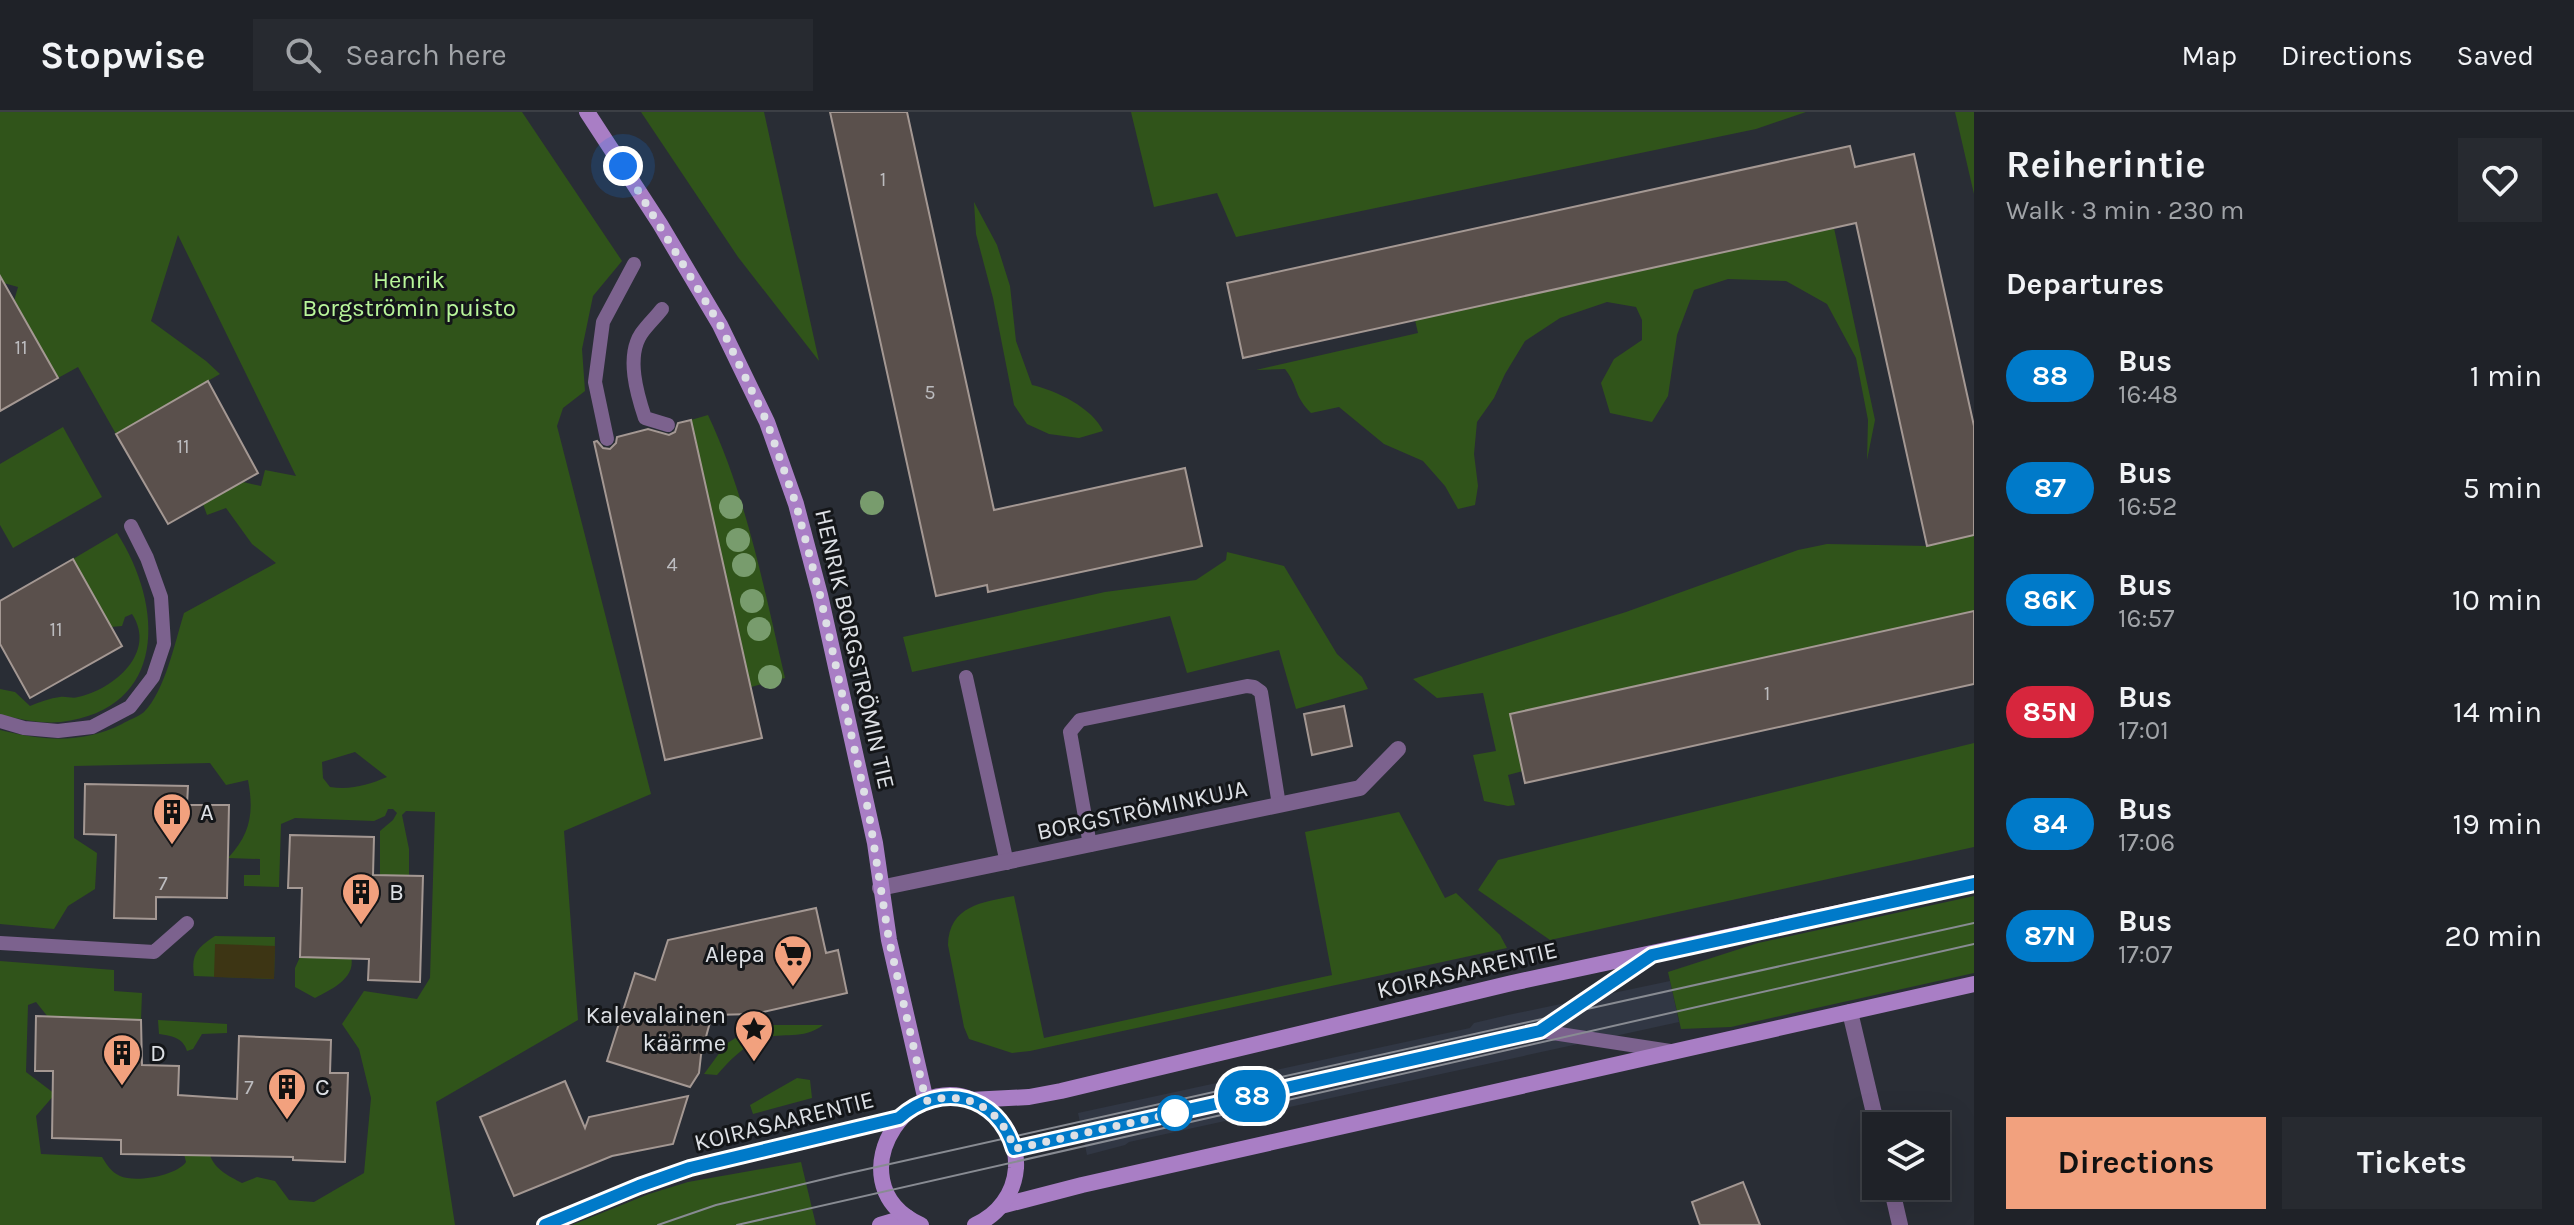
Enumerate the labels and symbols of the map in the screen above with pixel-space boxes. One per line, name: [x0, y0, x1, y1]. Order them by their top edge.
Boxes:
your location: [603, 146, 643, 186]
house number: 1: [880, 168, 886, 191]
park label: Henrik Borgströmin puisto: [302, 266, 516, 322]
house number: 11: [14, 336, 28, 359]
house number: 5: [924, 381, 936, 404]
house number: 11: [176, 435, 190, 458]
street label: HENRIK BORGSTRÖMIN TIE: [809, 506, 901, 792]
house number: 4: [666, 553, 678, 576]
house number: 11: [49, 618, 63, 641]
house number: 1: [1764, 682, 1770, 705]
street label: BORGSTRÖMINKUJA: [1034, 774, 1250, 846]
building icon: A: [151, 791, 193, 846]
place label: A: [200, 798, 214, 826]
building icon: B: [340, 871, 382, 926]
house number: 7: [158, 872, 168, 895]
place label: B: [389, 878, 404, 906]
supermarket icon: Alepa: [772, 933, 814, 988]
street label: KOIRASAARENTIE: [1374, 936, 1560, 1004]
place label: Alepa: [705, 940, 765, 968]
place label: Kalevalainen käärme: [586, 1001, 726, 1057]
place icon: Kalevalainen käärme: [733, 1008, 775, 1063]
building icon: D: [101, 1032, 143, 1087]
place label: D: [150, 1039, 166, 1067]
building icon: C: [266, 1066, 308, 1121]
line badge: 88: [1216, 1070, 1288, 1122]
place label: C: [315, 1073, 330, 1101]
house number: 7: [244, 1076, 254, 1099]
street label: KOIRASAARENTIE: [691, 1085, 877, 1157]
unlabelled marker: [1158, 1096, 1192, 1130]

